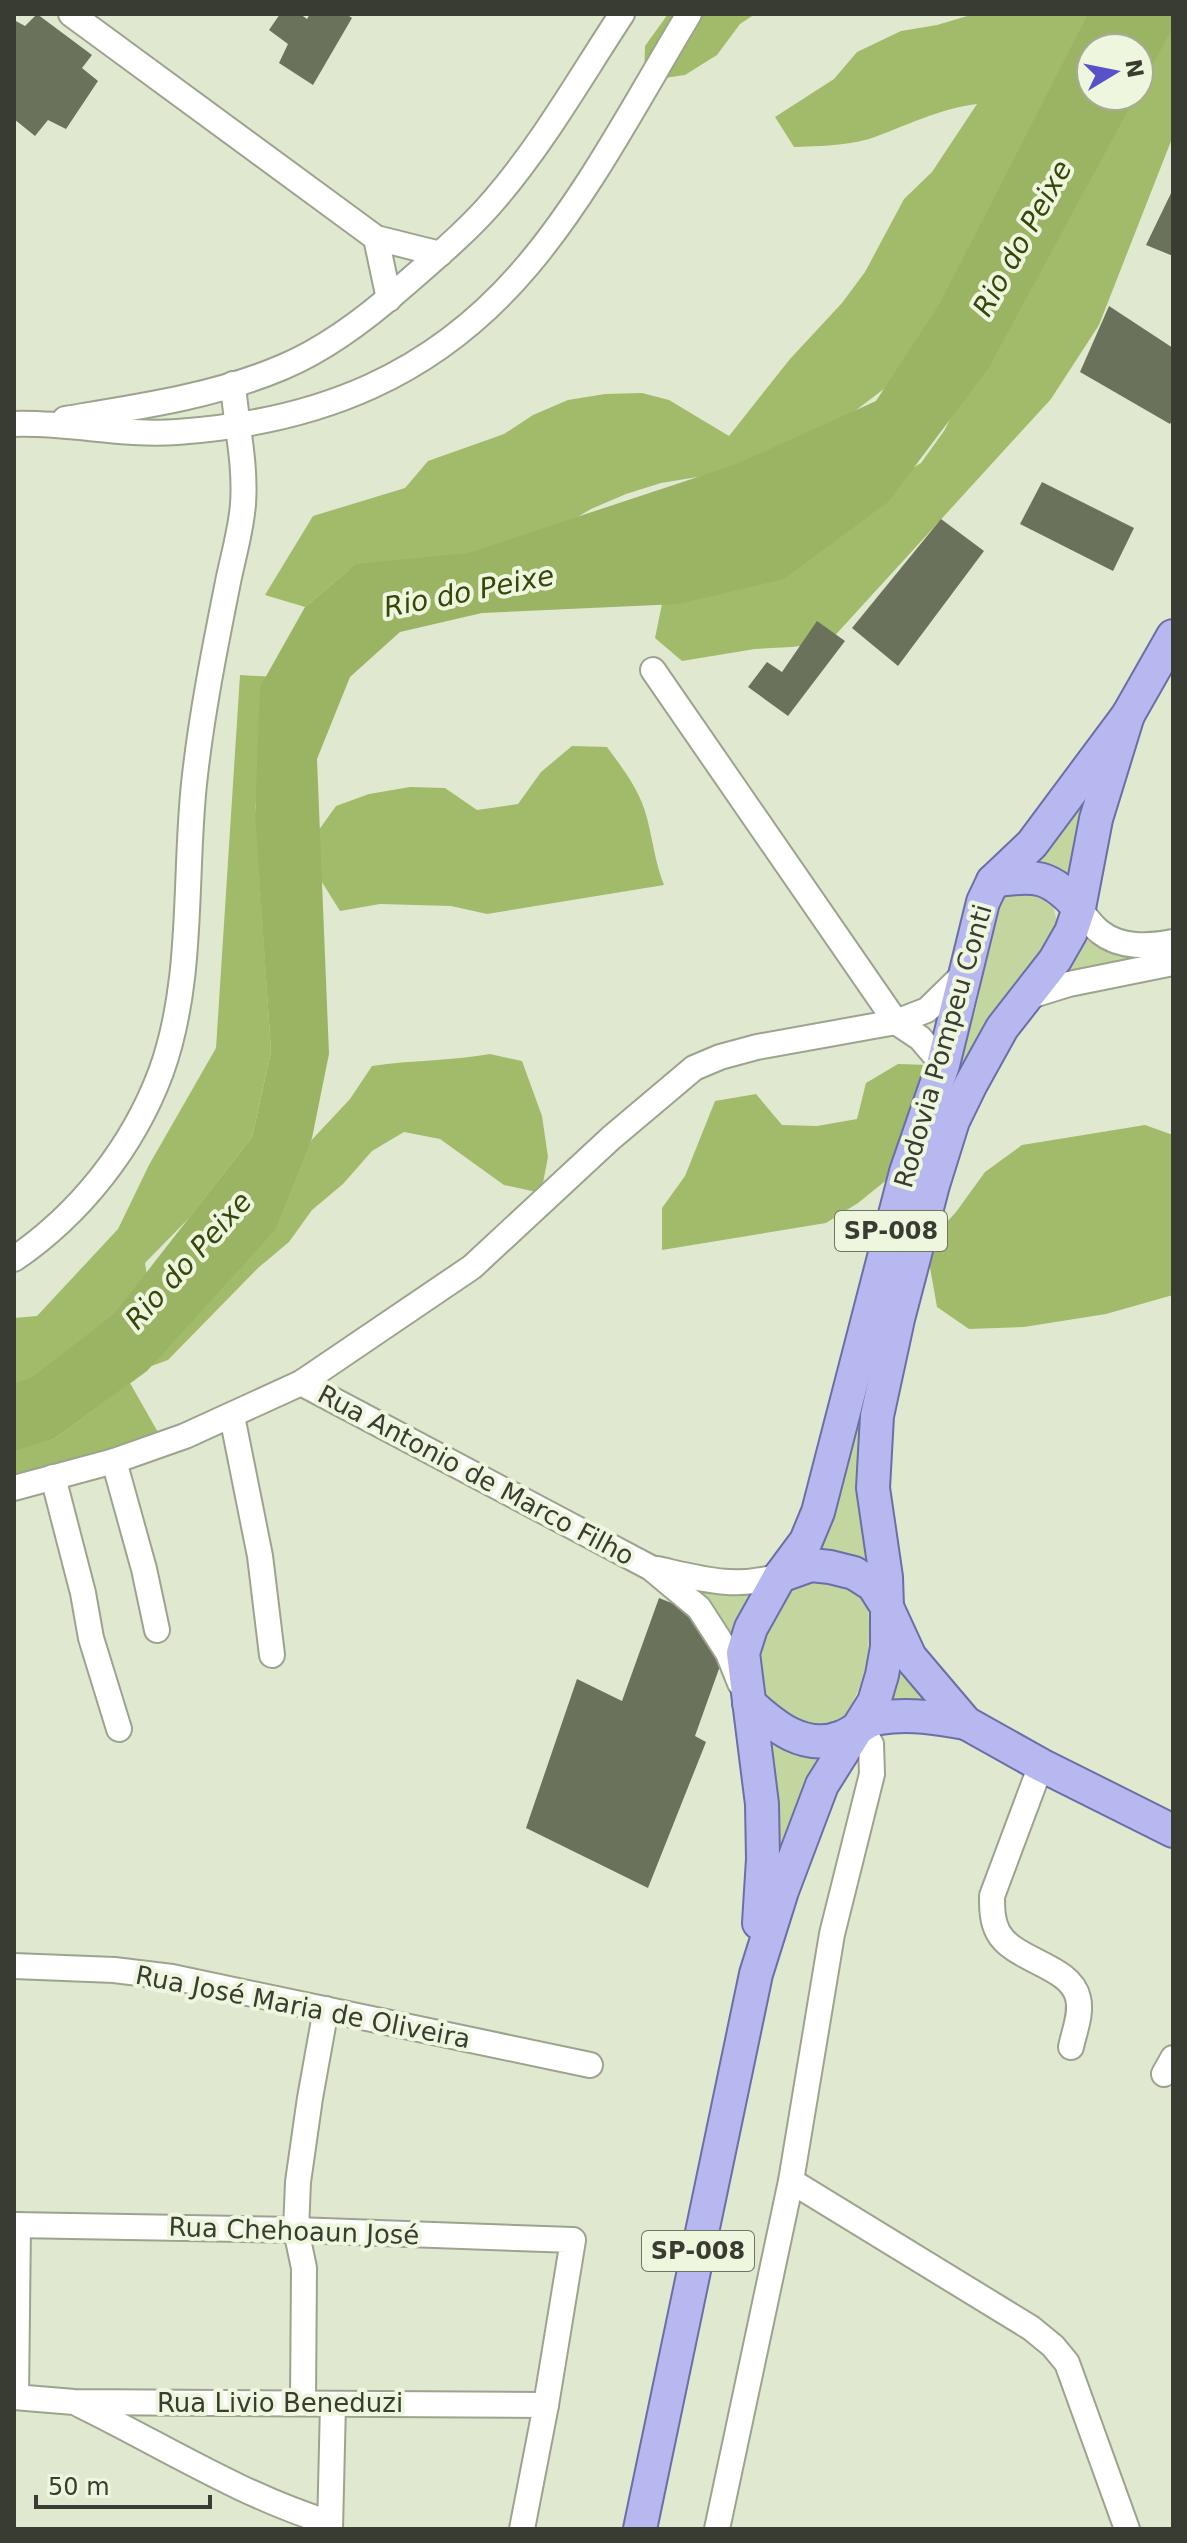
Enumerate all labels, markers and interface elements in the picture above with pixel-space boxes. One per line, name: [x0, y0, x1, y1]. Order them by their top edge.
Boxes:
north arrow: [1075, 32, 1155, 112]
text: N: [1120, 57, 1148, 80]
water label: Rio do Peixe: [966, 155, 1079, 322]
water label: Rio do Peixe: [381, 559, 557, 624]
street label: Rodovia Pompeu Conti: [888, 901, 998, 1191]
water label: Rio do Peixe: [118, 1185, 258, 1336]
road number: SP-008: [835, 1211, 947, 1251]
street label: Rua Antonio de Marco Filho: [313, 1379, 639, 1571]
street label: Rua José Maria de Oliveira: [133, 1960, 473, 2054]
street label: Rua Chehoaun José: [168, 2212, 420, 2250]
road number: SP-008: [642, 2231, 754, 2271]
street label: Rua Livio Beneduzi: [157, 2388, 403, 2418]
scale bar: [36, 2459, 210, 2509]
text: 50 m: [48, 2473, 110, 2501]

